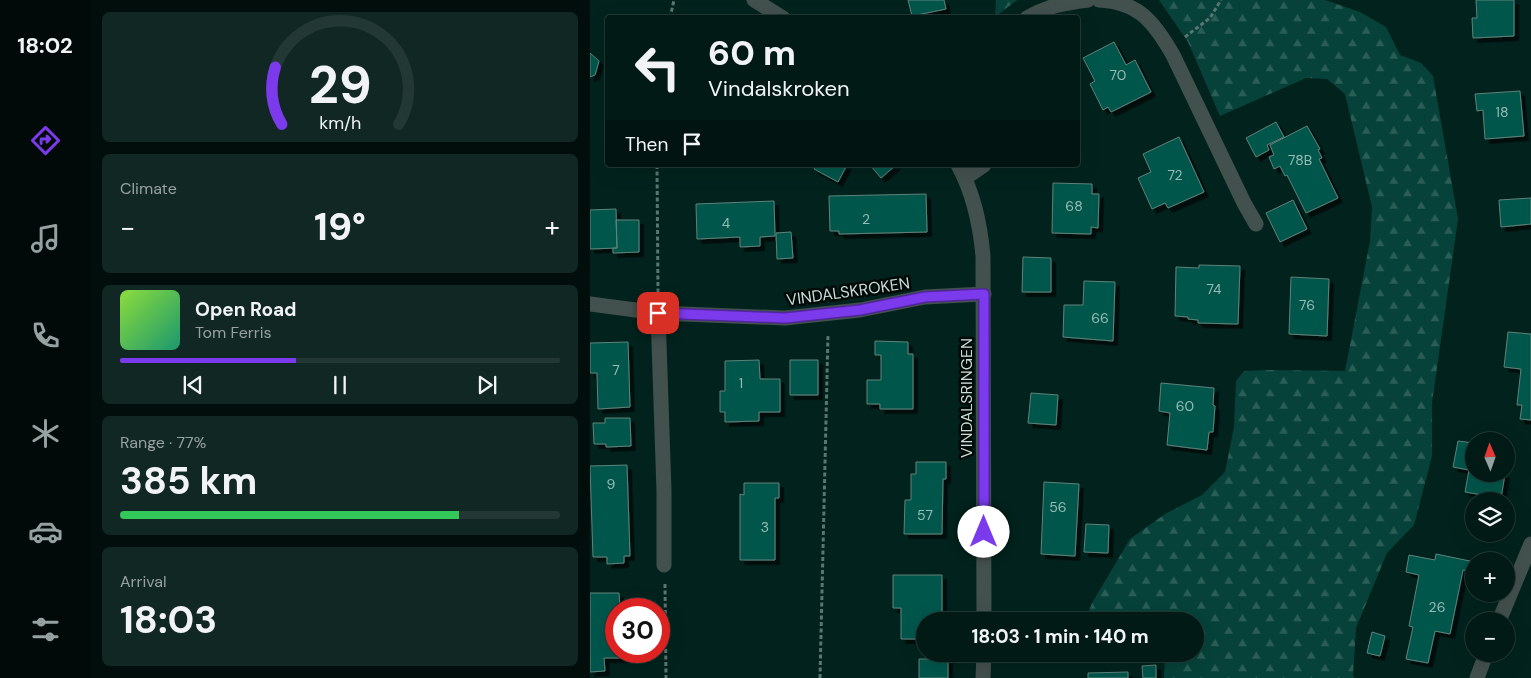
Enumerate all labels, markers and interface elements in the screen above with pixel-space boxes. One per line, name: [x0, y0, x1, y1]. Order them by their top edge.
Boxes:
text: 60 m: [708, 30, 796, 76]
text: 18:02: [17, 31, 73, 60]
icon: left: [625, 35, 690, 100]
text: 29: [309, 51, 371, 119]
house number: 70: [1110, 66, 1126, 84]
text: Vindalskroken: [708, 74, 850, 103]
house number: 18: [1496, 103, 1508, 121]
text: km/h: [319, 111, 361, 135]
icon: directions: [28, 123, 63, 158]
icon: arrive: [678, 130, 706, 158]
text: Then: [625, 132, 668, 157]
house number: 78B: [1288, 151, 1312, 169]
house number: 72: [1167, 166, 1183, 184]
text: Climate: [120, 178, 177, 199]
house number: 68: [1065, 197, 1083, 215]
text: 19°: [314, 202, 366, 252]
text: −: [120, 209, 135, 246]
text: +: [545, 209, 560, 246]
house number: 2: [862, 210, 870, 228]
house number: 4: [722, 214, 731, 232]
icon: music: [28, 221, 63, 256]
street label: VINDALSKROKEN: [785, 272, 911, 311]
house number: 74: [1206, 280, 1222, 298]
pin: [637, 292, 679, 334]
house number: 76: [1299, 296, 1315, 314]
text: Open Road: [195, 297, 297, 322]
icon: arrive: [644, 299, 672, 327]
house number: 66: [1091, 309, 1109, 327]
icon: phone: [28, 318, 63, 353]
text: Tom Ferris: [195, 322, 272, 343]
street label: VINDALSRINGEN: [956, 338, 977, 458]
house number: 7: [612, 361, 620, 379]
icon: previous: [179, 371, 207, 399]
icon: pause: [326, 371, 354, 399]
icon: next: [473, 371, 501, 399]
house number: 1: [739, 374, 743, 392]
house number: 60: [1176, 397, 1194, 415]
icon: climate: [28, 416, 63, 451]
text: Range · 77%: [120, 432, 206, 453]
north arrow: [1465, 432, 1515, 482]
map controls: [1465, 432, 1515, 662]
text: 385 km: [120, 456, 257, 506]
house number: 9: [607, 475, 616, 493]
button: layers: [1465, 492, 1515, 542]
house number: 56: [1049, 498, 1067, 516]
position arrow: [957, 505, 1009, 557]
house number: 57: [917, 506, 933, 524]
icon: car: [28, 514, 63, 549]
house number: 3: [761, 518, 769, 536]
button: +: [1465, 552, 1515, 602]
text: Arrival: [120, 571, 167, 592]
text: 18:03: [120, 595, 217, 645]
speed limit sign: 30: [605, 598, 670, 663]
house number: 26: [1429, 598, 1445, 616]
icon: filters: [28, 612, 63, 647]
button: −: [1465, 612, 1515, 662]
text: 18:03 · 1 min · 140 m: [971, 624, 1149, 649]

